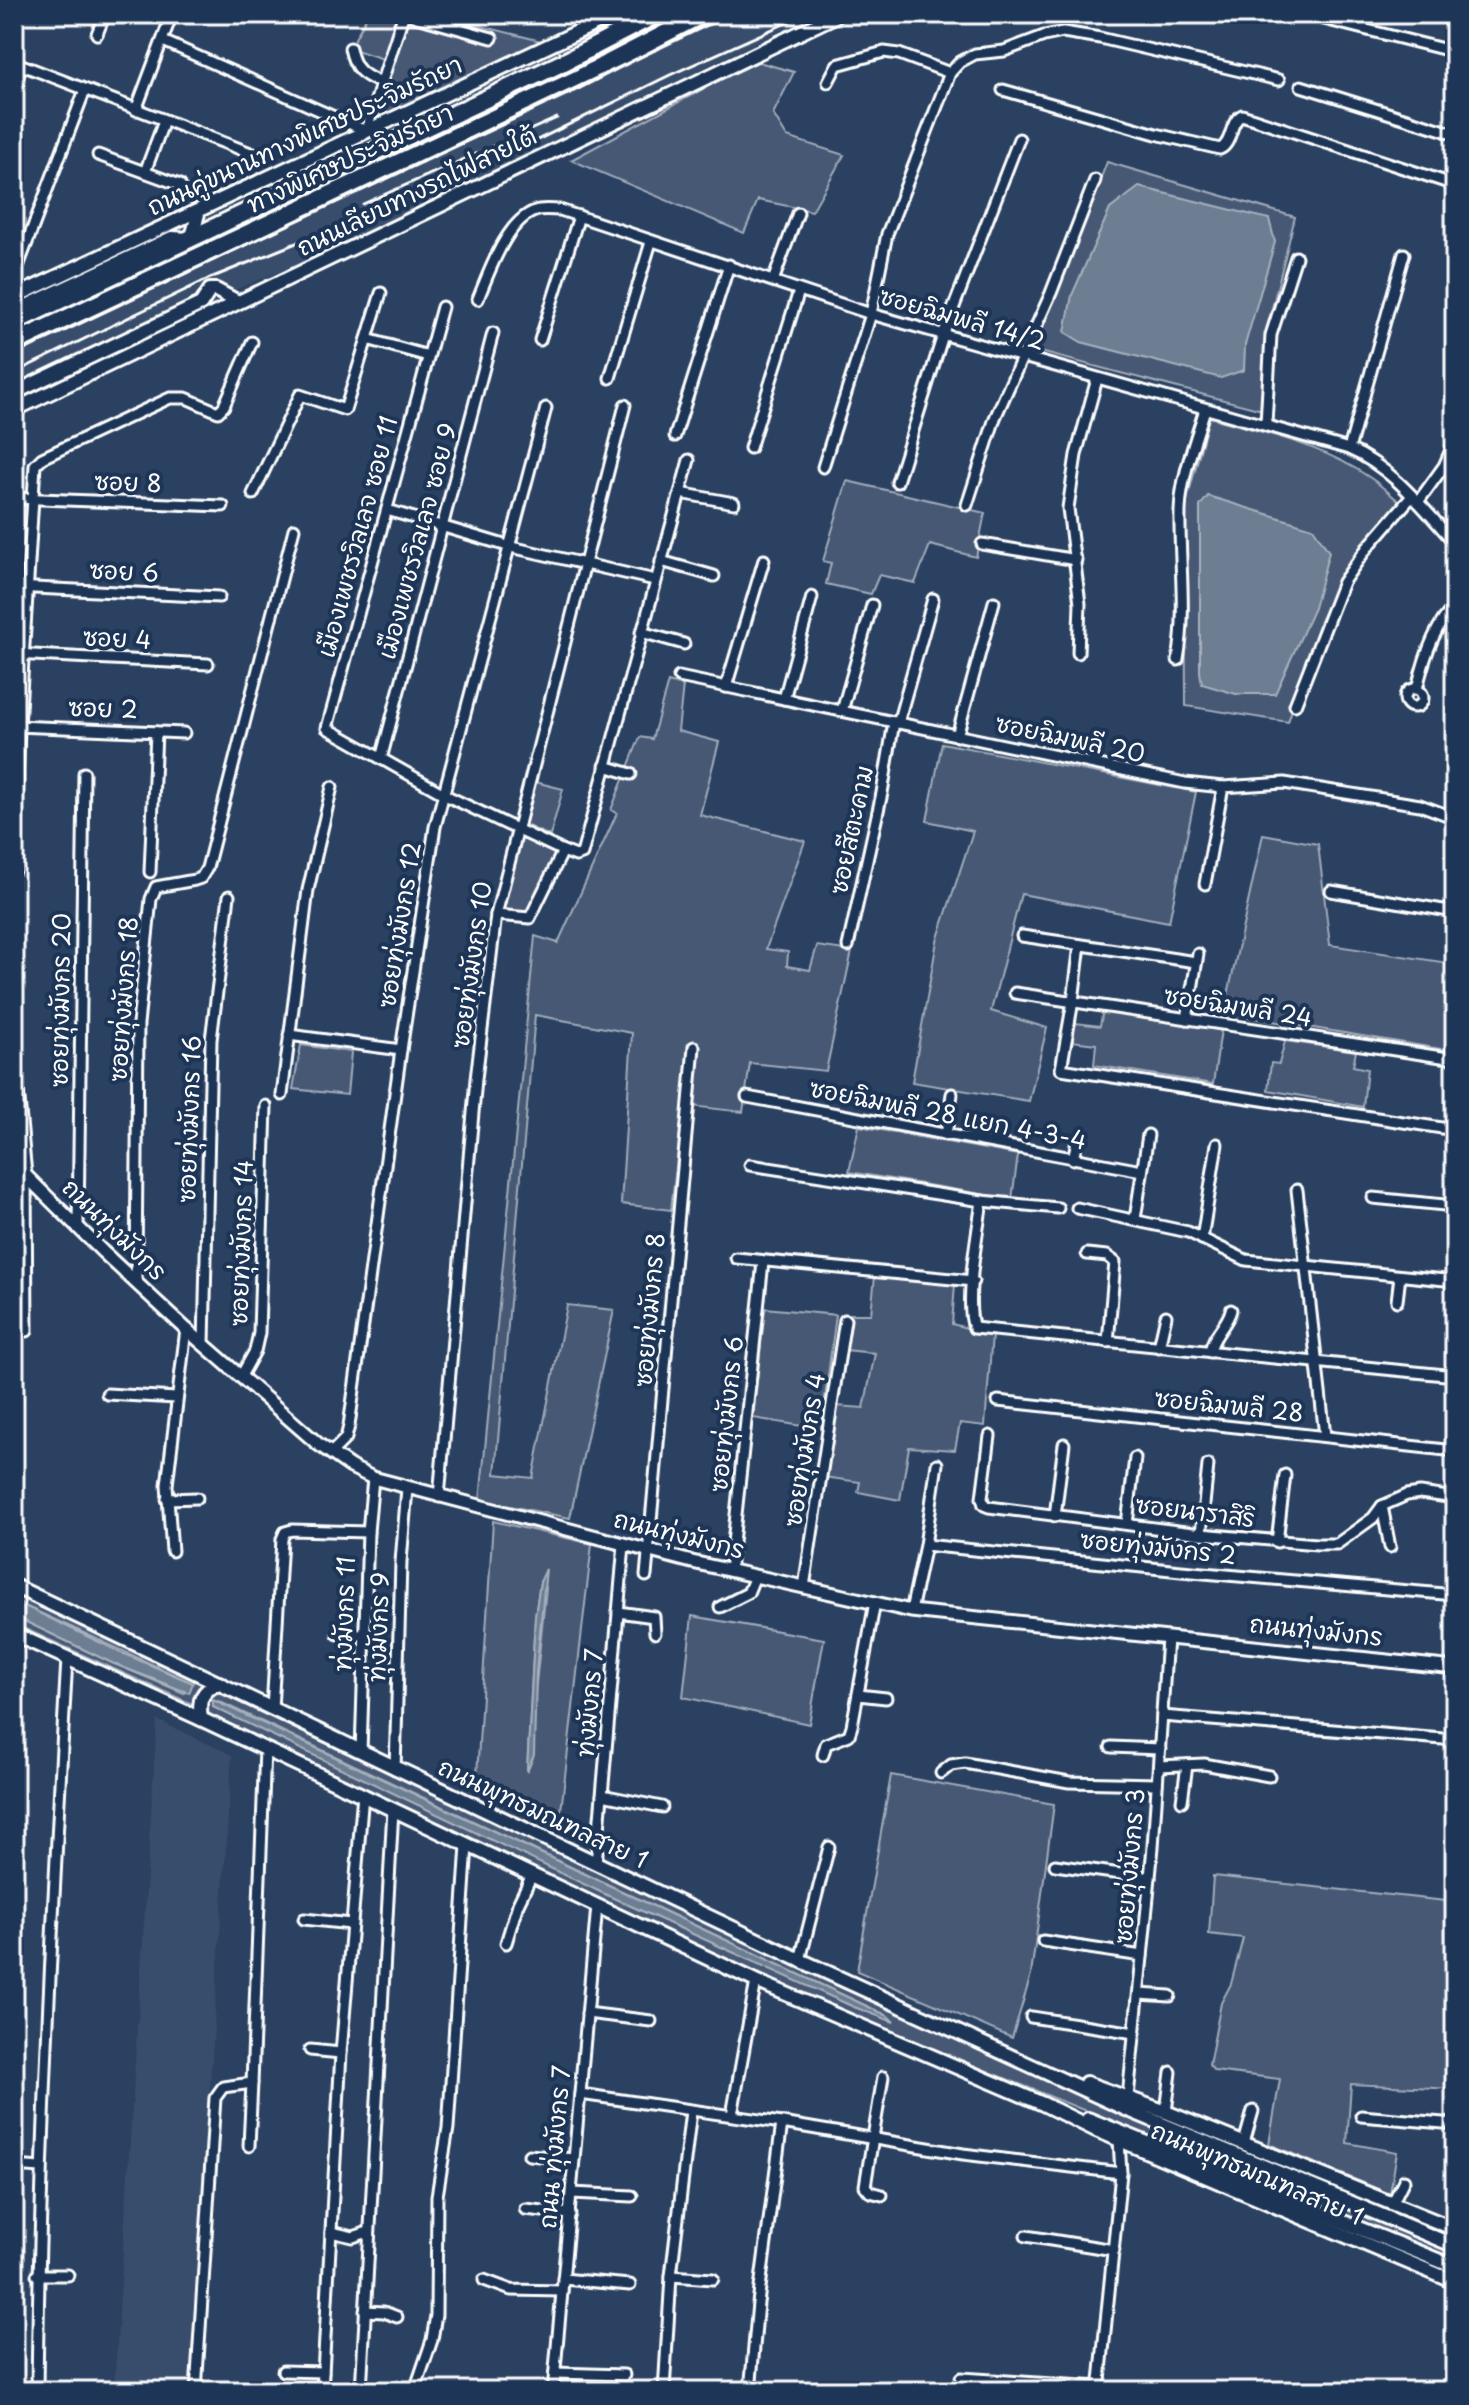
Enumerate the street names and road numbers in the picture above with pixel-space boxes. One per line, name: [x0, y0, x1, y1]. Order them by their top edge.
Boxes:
street label: ถนนคู่ขนานทางพิเศษประจิมรัถยา: [143, 50, 467, 222]
street label: ทางพิเศษประจิมรัถยา: [242, 99, 458, 219]
street label: ถนนเลียบทางรถไฟสายใต้: [290, 116, 542, 264]
street label: ซอยฉิมพลี 14/2: [875, 276, 1050, 358]
street label: เมืองเพชรวิลเลจ ซอย 11: [307, 412, 406, 661]
street label: เมืองเพชรวิลเลจ ซอย 9: [367, 418, 465, 663]
street label: ซอย 8: [94, 462, 162, 500]
street label: ซอย 6: [89, 550, 160, 590]
street label: ซอย 4: [82, 617, 152, 657]
street label: ซอย 2: [68, 688, 138, 726]
street label: ซอยฉิมพลี 20: [992, 704, 1148, 770]
street label: ซอยสีตะคาม: [819, 762, 881, 897]
street label: ซอยทุ่งมังกร 12: [367, 839, 431, 1011]
street label: ซอยทุ่งมังกร 10: [440, 879, 502, 1051]
street label: ซอยทุ่งมังกร 20: [39, 913, 81, 1087]
street label: ซอยทุ่งมังกร 18: [98, 915, 148, 1083]
street label: ซอยฉิมพลี 24: [1162, 976, 1315, 1035]
street label: ซอยทุ่งมังกร 16: [167, 1035, 211, 1203]
street label: ซอยฉิมพลี 28 แยก 4-3-4: [807, 1069, 1090, 1158]
street label: ซอยทุ่งมังกร 14: [219, 1159, 263, 1327]
street label: ถนนทุ่งมังกร: [53, 1169, 176, 1289]
street label: ซอยทุ่งมังกร 8: [623, 1231, 675, 1389]
street label: ซอยทุ่งมังกร 6: [699, 1334, 753, 1494]
street label: ซอยทุ่งมังกร 4: [773, 1370, 835, 1530]
street label: ซอยฉิมพลี 28: [1153, 1378, 1305, 1430]
street label: ซอยนาราสิริ: [1134, 1485, 1257, 1535]
street label: ถนนทุ่งมังกร: [610, 1499, 749, 1569]
street label: ซอยทุ่งมังกร 2: [1078, 1520, 1238, 1574]
street label: ทุ่งมังกร 11: [323, 1556, 365, 1672]
street label: ทุ่งมังกร 9: [357, 1571, 399, 1683]
street label: ถนนทุ่งมังกร: [1248, 1604, 1385, 1656]
street label: ทุ่งมังกร 7: [565, 1647, 613, 1759]
street label: ถนนพุทธมณฑลสาย 1: [432, 1748, 655, 1878]
street label: ซอยทุ่งมังกร 3: [1103, 1787, 1155, 1945]
street label: ถนน ทุ่งมังกร 7: [528, 2063, 580, 2230]
street label: ถนนพุทธมณฑลสาย 1: [1145, 2111, 1370, 2235]

